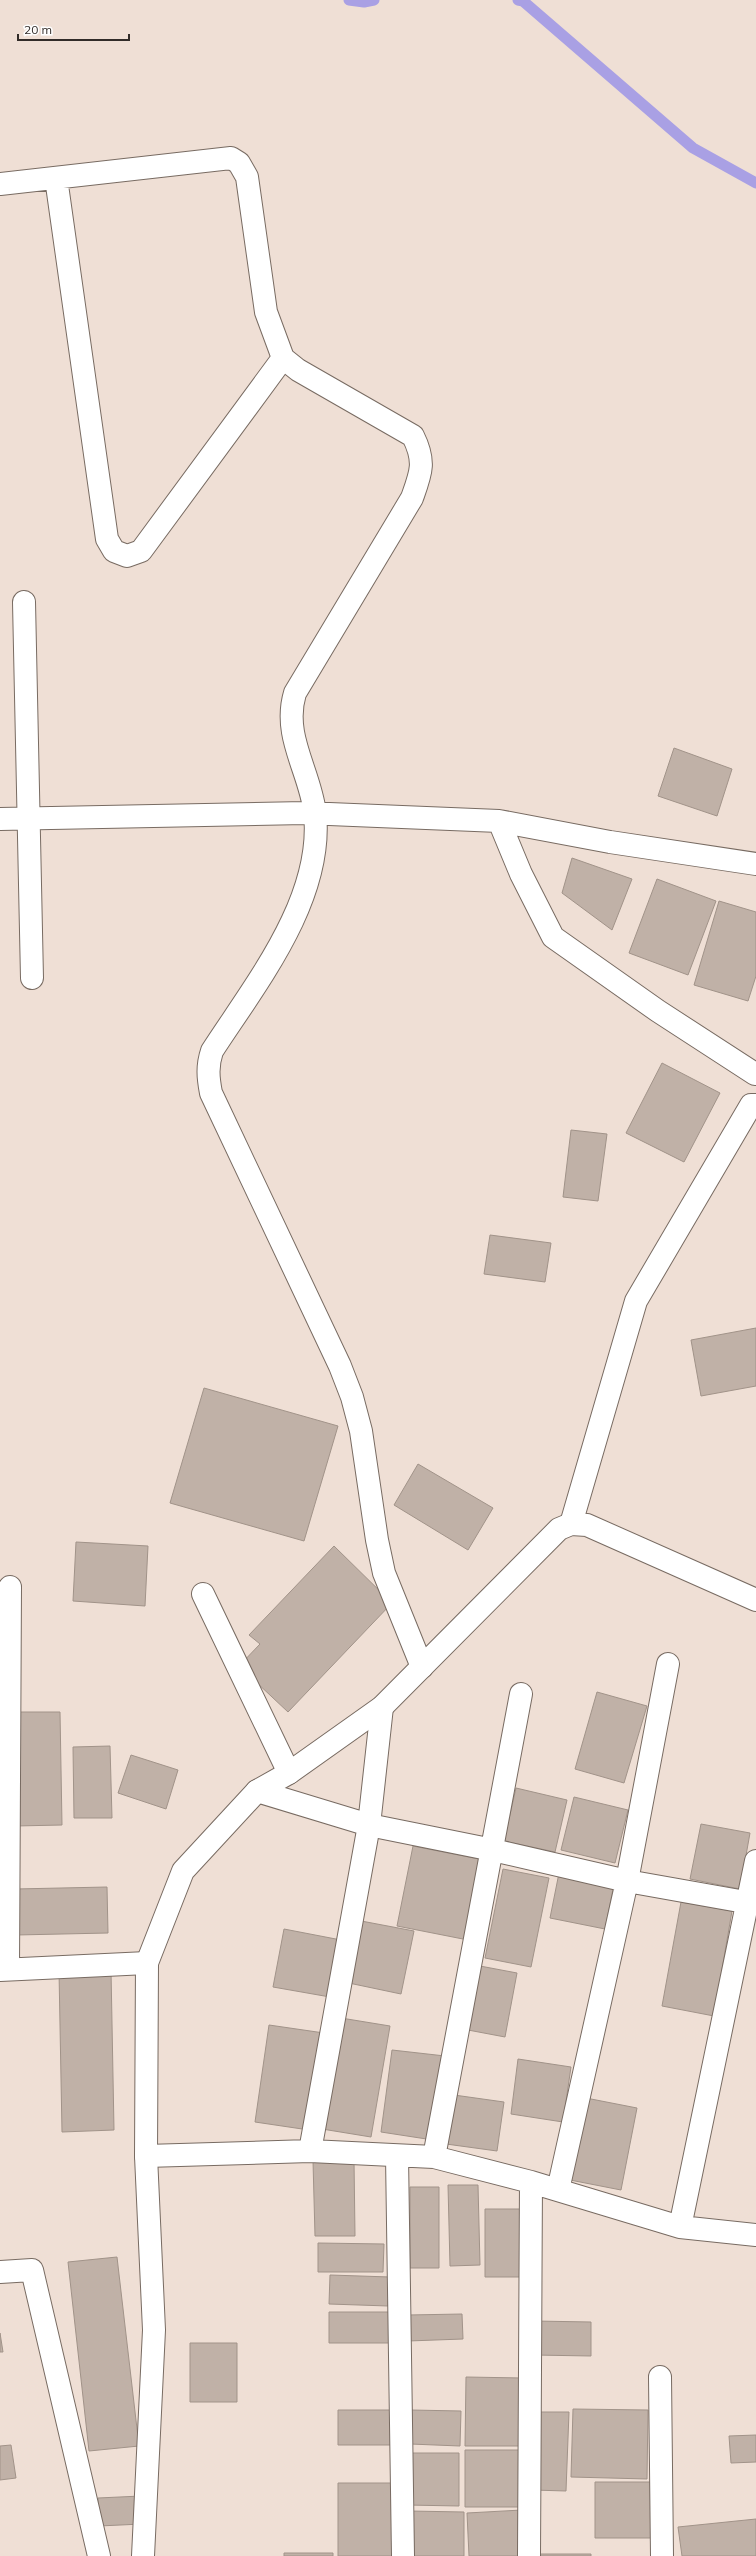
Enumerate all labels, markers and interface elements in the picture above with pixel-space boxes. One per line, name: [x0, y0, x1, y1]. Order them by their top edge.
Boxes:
scale bar: [18, 16, 129, 42]
text: 20 m: [24, 22, 52, 37]

